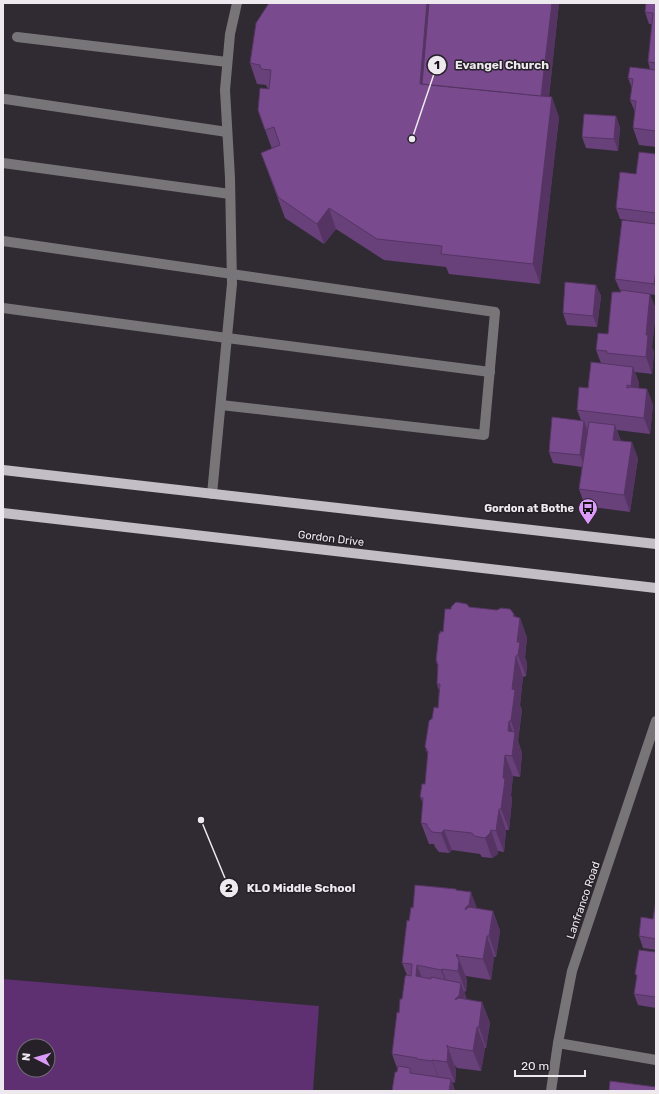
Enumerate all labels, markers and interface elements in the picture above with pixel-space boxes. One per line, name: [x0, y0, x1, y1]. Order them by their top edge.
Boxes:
callout: Evangel Church: [427, 53, 557, 77]
text: 1: [434, 58, 440, 72]
text: Evangel Church: [455, 58, 549, 72]
bus stop icon: Gordon at Bothe: [577, 497, 599, 525]
place label: Gordon at Bothe: [484, 502, 574, 515]
street label: Gordon Drive: [297, 528, 365, 549]
street label: Lanfranco Road: [564, 860, 603, 941]
callout: KLO Middle School: [219, 876, 364, 900]
text: 2: [225, 881, 233, 895]
text: KLO Middle School: [247, 881, 355, 895]
north arrow: [16, 1038, 56, 1078]
text: N: [20, 1052, 33, 1062]
scale bar: [515, 1052, 585, 1078]
text: 20 m: [521, 1059, 549, 1073]

